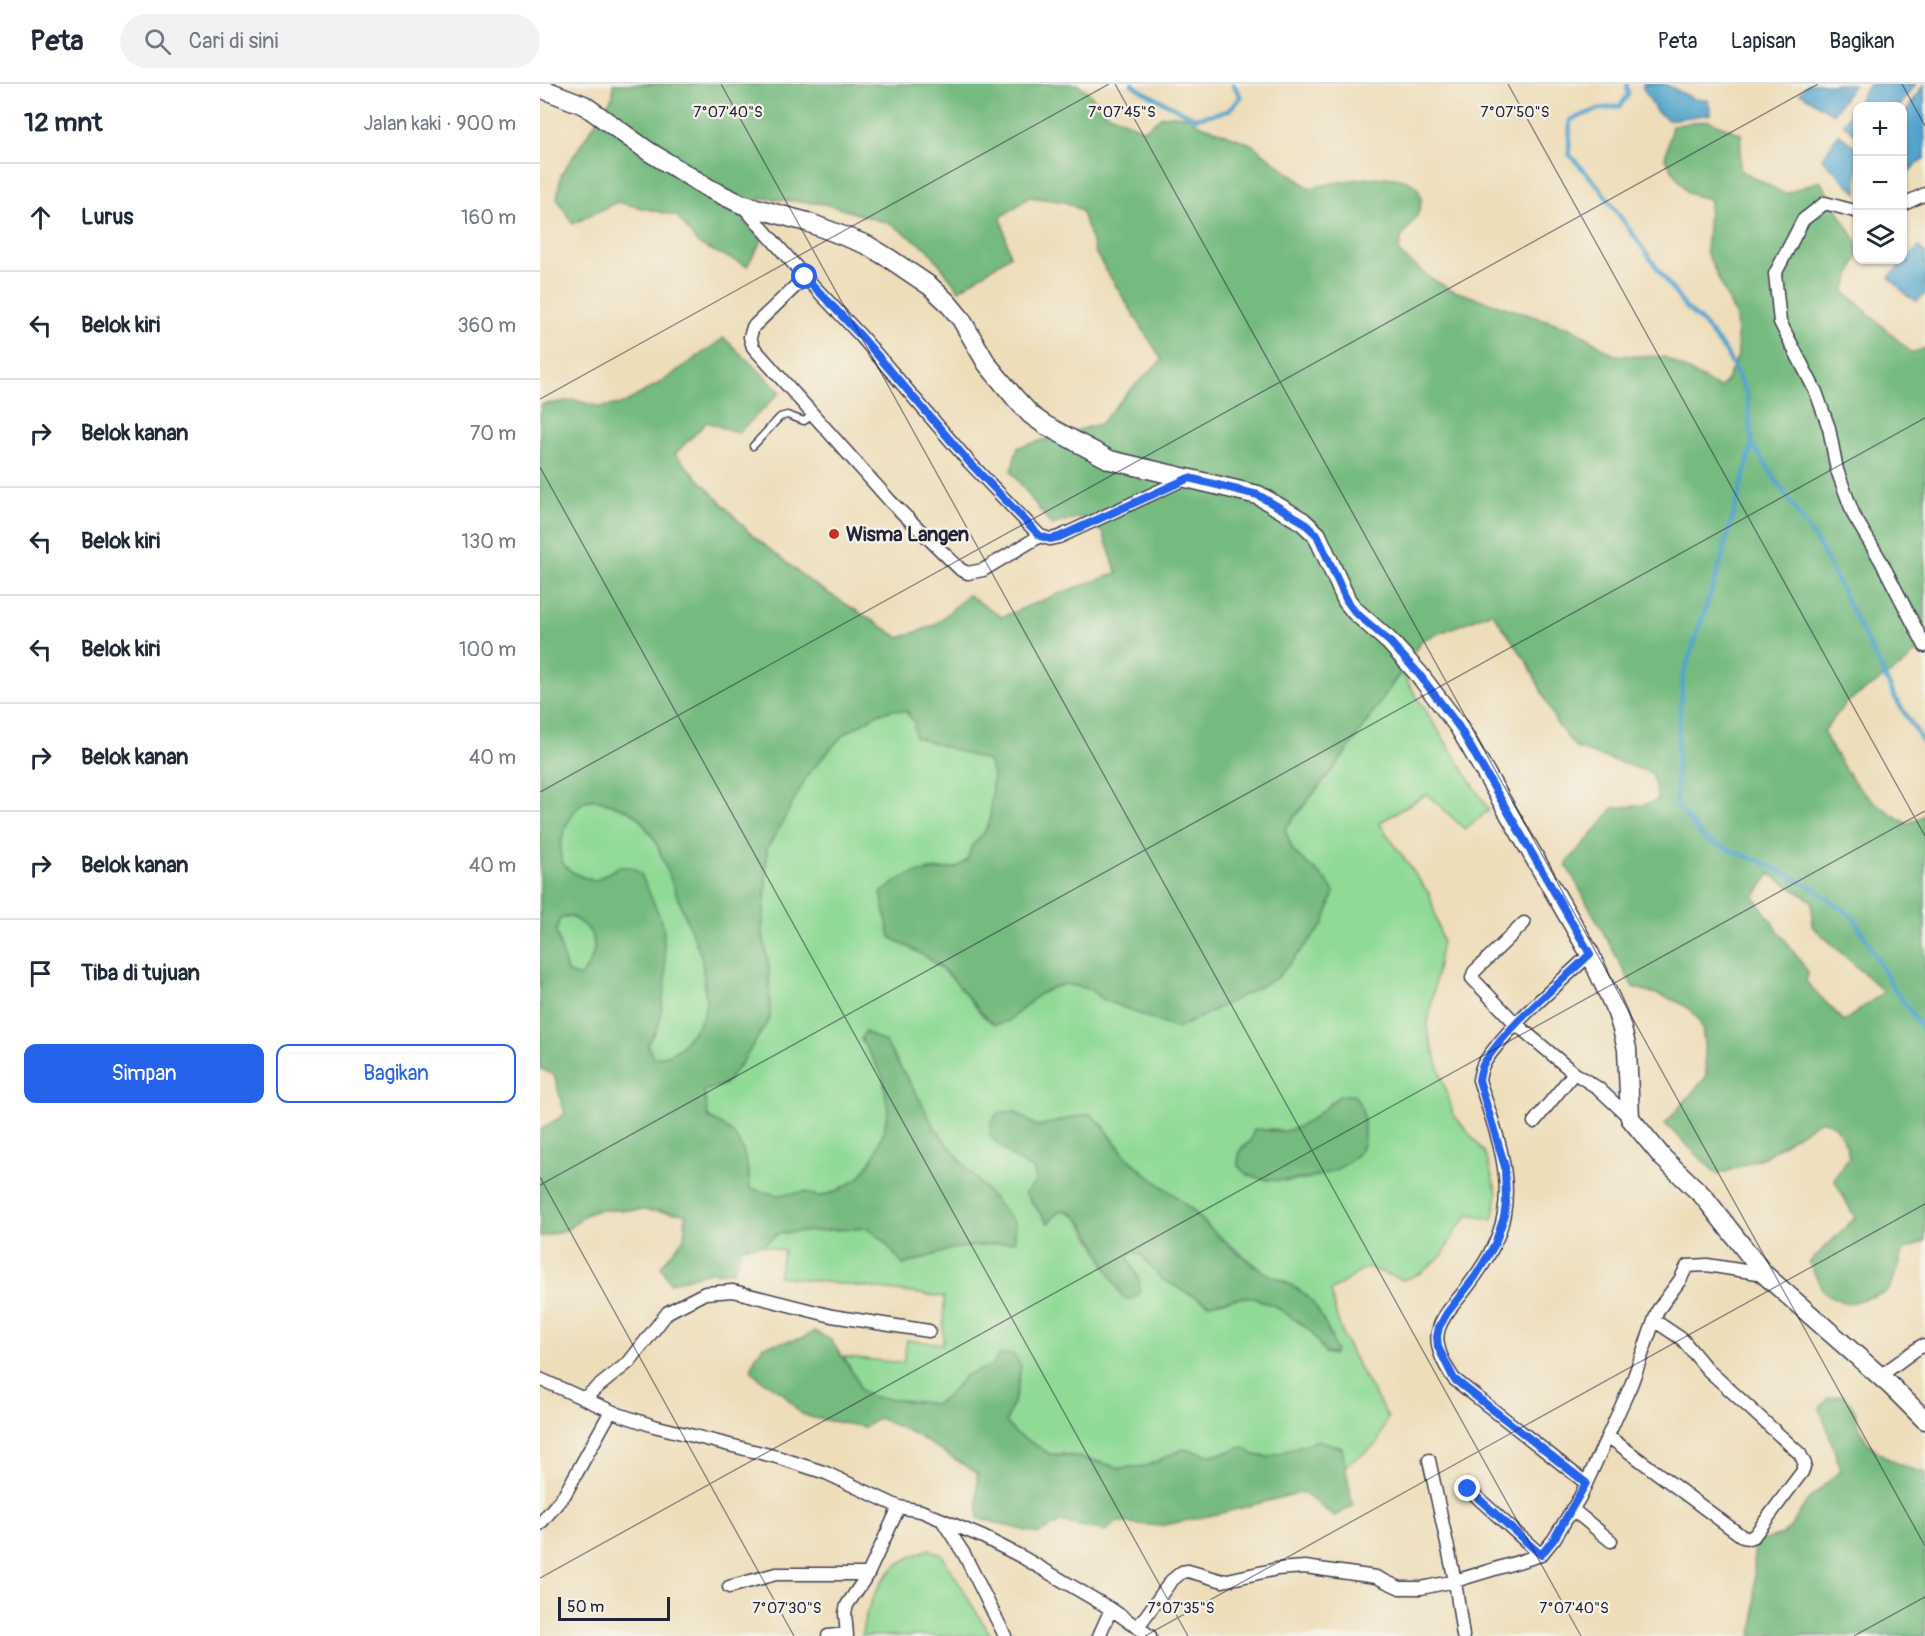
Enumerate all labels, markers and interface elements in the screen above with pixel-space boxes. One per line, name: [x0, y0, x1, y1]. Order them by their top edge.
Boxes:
search box: [120, 14, 540, 68]
text: Peta: [30, 24, 84, 59]
icon: search: [141, 25, 174, 58]
text: Cari di sini: [189, 27, 278, 55]
text: Peta: [1657, 28, 1698, 55]
text: Lapisan: [1731, 28, 1796, 55]
text: Bagikan: [1829, 28, 1895, 55]
map controls: [1853, 102, 1907, 264]
button: +: [1853, 102, 1907, 156]
text: 7°07'40"S: [693, 103, 763, 122]
text: 7°07'45"S: [1088, 103, 1156, 122]
text: 7°07'50"S: [1481, 103, 1549, 122]
text: 12 mnt: [24, 107, 102, 139]
text: Jalan kaki · 900 m: [364, 111, 516, 136]
button: −: [1853, 156, 1907, 210]
icon: ahead: [24, 201, 57, 234]
text: Lurus: [81, 203, 133, 231]
text: 160 m: [461, 205, 516, 230]
button: layers: [1853, 210, 1907, 264]
route start: [791, 263, 817, 289]
icon: left: [24, 309, 57, 342]
text: Belok kiri: [81, 311, 160, 339]
text: 360 m: [457, 313, 516, 338]
icon: right: [24, 417, 57, 450]
text: Belok kanan: [81, 419, 189, 447]
text: 70 m: [470, 421, 516, 446]
place label: Wisma Langen: [846, 522, 969, 547]
icon: left: [24, 525, 57, 558]
text: Belok kiri: [81, 527, 160, 555]
marker: Wisma Langen: [827, 527, 841, 541]
text: 130 m: [461, 529, 516, 554]
icon: left: [24, 633, 57, 666]
text: Belok kiri: [81, 635, 160, 663]
text: 100 m: [459, 637, 516, 662]
icon: right: [24, 741, 57, 774]
text: Belok kanan: [81, 743, 189, 771]
text: 40 m: [469, 745, 516, 770]
icon: right: [24, 849, 57, 882]
text: Belok kanan: [81, 851, 189, 879]
text: 40 m: [469, 853, 516, 878]
icon: arrive: [24, 957, 57, 990]
text: Tiba di tujuan: [81, 959, 200, 987]
button: Simpan: [24, 1044, 264, 1103]
button: Bagikan: [276, 1044, 516, 1103]
route end: [1454, 1475, 1480, 1501]
scale bar: [558, 1594, 670, 1622]
text: 50 m: [567, 1597, 604, 1617]
text: 7°07'30"S: [752, 1599, 822, 1618]
text: 7°07'35"S: [1148, 1599, 1215, 1618]
text: 7°07'40"S: [1539, 1599, 1609, 1618]

